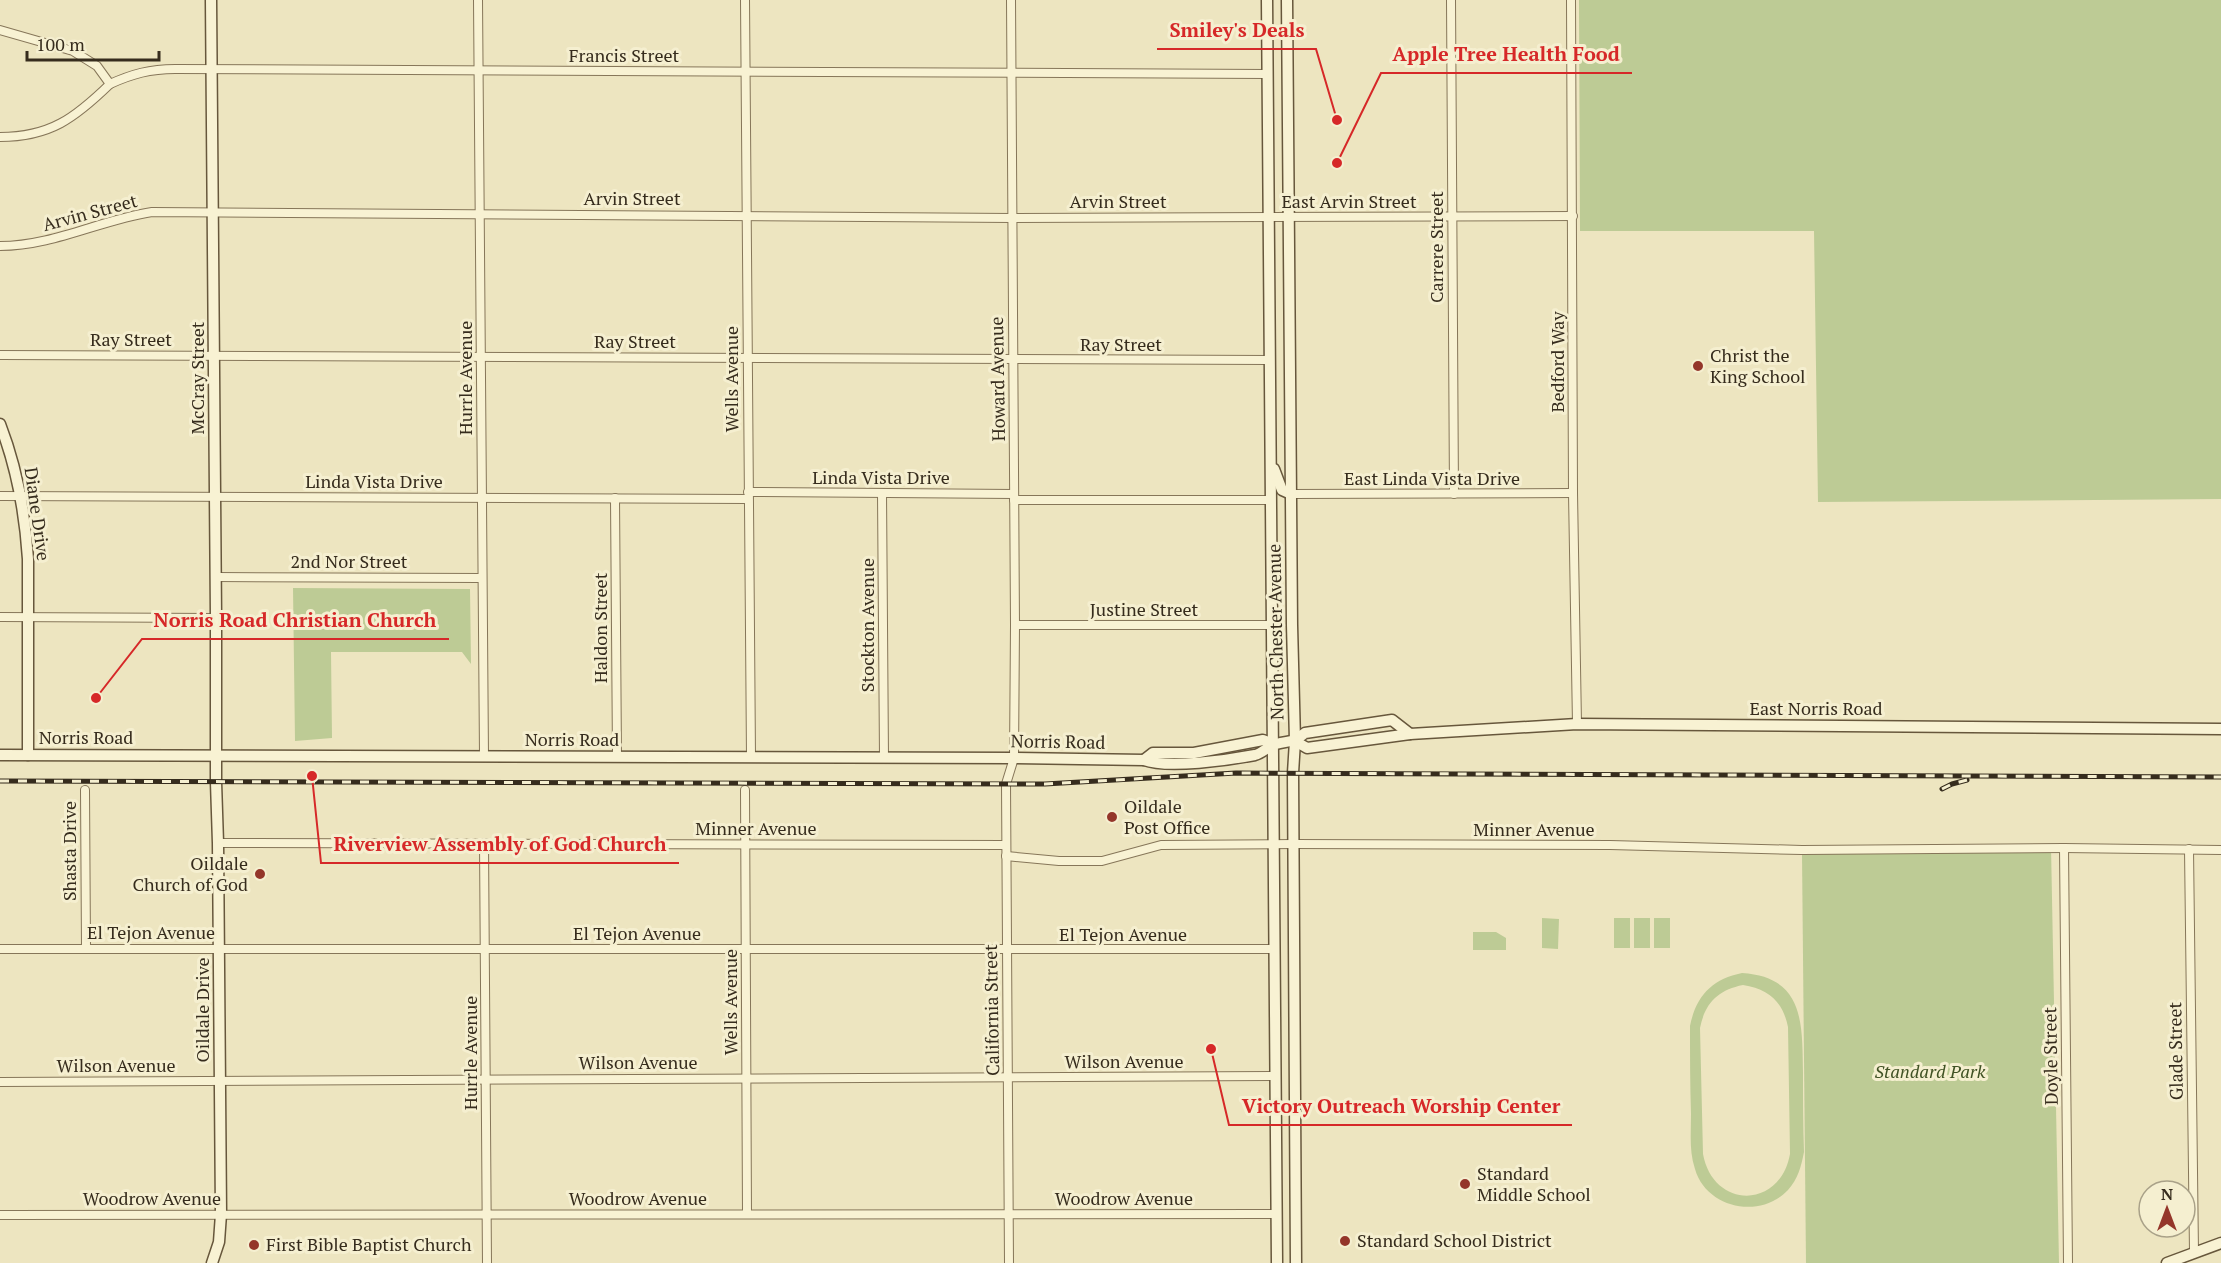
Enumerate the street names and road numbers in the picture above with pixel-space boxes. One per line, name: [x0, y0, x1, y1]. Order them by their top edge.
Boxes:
street label: Francis Street: [569, 43, 680, 67]
street label: Arvin Street: [583, 186, 681, 210]
street label: Arvin Street: [40, 188, 140, 236]
street label: Arvin Street: [1069, 189, 1167, 213]
street label: East Arvin Street: [1281, 189, 1417, 213]
street label: Carrere Street: [1424, 191, 1448, 303]
street label: Bedford Way: [1545, 311, 1569, 413]
street label: Howard Avenue: [984, 316, 1010, 442]
street label: McCray Street: [185, 321, 209, 435]
street label: Hurrle Avenue: [453, 321, 477, 435]
street label: Wells Avenue: [719, 326, 743, 432]
street label: Ray Street: [90, 327, 172, 351]
street label: Ray Street: [594, 329, 676, 353]
street label: Ray Street: [1080, 332, 1162, 356]
street label: Diane Drive: [20, 465, 56, 562]
street label: Linda Vista Drive: [812, 465, 950, 489]
street label: East Linda Vista Drive: [1344, 466, 1520, 490]
street label: Linda Vista Drive: [305, 469, 443, 493]
street label: North Chester Avenue: [1261, 544, 1289, 720]
street label: 2nd Nor Street: [290, 549, 408, 573]
street label: Stockton Avenue: [855, 558, 879, 692]
street label: Haldon Street: [588, 572, 612, 683]
street label: Justine Street: [1090, 597, 1199, 621]
street label: East Norris Road: [1749, 696, 1883, 720]
street label: Norris Road: [39, 725, 133, 749]
street label: Norris Road: [525, 727, 619, 751]
street label: Norris Road: [1010, 728, 1106, 754]
street label: Shasta Drive: [57, 801, 81, 901]
street label: Minner Avenue: [695, 816, 817, 840]
street label: Minner Avenue: [1473, 817, 1595, 841]
street label: El Tejon Avenue: [87, 920, 215, 944]
street label: El Tejon Avenue: [573, 921, 701, 945]
street label: El Tejon Avenue: [1059, 922, 1187, 946]
street label: California Street: [978, 944, 1004, 1076]
street label: Wells Avenue: [718, 949, 742, 1055]
street label: Oildale Drive: [190, 957, 214, 1063]
street label: Hurrle Avenue: [458, 996, 482, 1110]
street label: Glade Street: [2162, 1001, 2188, 1100]
street label: Doyle Street: [2037, 1006, 2063, 1105]
street label: Wilson Avenue: [1064, 1049, 1184, 1073]
street label: Wilson Avenue: [578, 1050, 698, 1074]
street label: Wilson Avenue: [56, 1053, 176, 1077]
street label: Woodrow Avenue: [83, 1186, 221, 1210]
street label: Woodrow Avenue: [569, 1186, 707, 1210]
street label: Woodrow Avenue: [1055, 1186, 1193, 1210]

